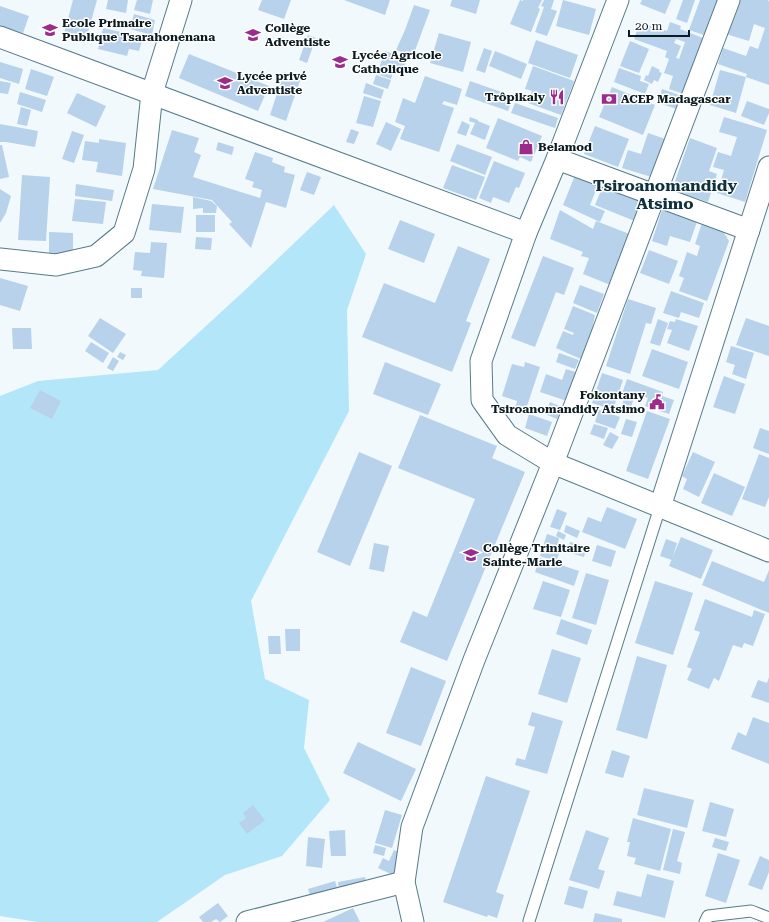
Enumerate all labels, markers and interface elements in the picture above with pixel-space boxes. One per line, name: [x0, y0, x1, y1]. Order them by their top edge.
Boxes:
scale bar: [629, 12, 689, 38]
place label: Ecole Primaire Publique Tsarahonenana: [62, 16, 215, 44]
text: 20 m: [635, 19, 662, 33]
school or university icon: Ecole Primaire Publique Tsarahonenana: [41, 21, 59, 39]
place label: Collège Adventiste: [265, 21, 330, 49]
school or university icon: Collège Adventiste: [244, 26, 262, 44]
place label: Lycée Agricole Catholique: [352, 48, 442, 76]
school or university icon: Lycée Agricole Catholique: [331, 53, 349, 71]
place label: Lycée privé Adventiste: [237, 69, 307, 97]
school or university icon: Lycée privé Adventiste: [216, 74, 234, 92]
restaurant icon: Trôpikaly: [548, 88, 566, 106]
place label: Trôpikaly: [485, 90, 546, 104]
bank icon: ACEP Madagascar: [600, 90, 618, 108]
place label: ACEP Madagascar: [621, 92, 731, 106]
shop icon: Belamod: [517, 138, 535, 156]
place label: Belamod: [538, 140, 592, 154]
district label: Tsiroanomandidy Atsimo: [593, 176, 737, 213]
place label: Fokontany Tsiroanomandidy Atsimo: [491, 388, 646, 416]
public building icon: Fokontany Tsiroanomandidy Atsimo: [648, 393, 666, 411]
place label: Collège Trinitaire Sainte-Marie: [483, 541, 590, 569]
school or university icon: Collège Trinitaire Sainte-Marie: [462, 546, 480, 564]

